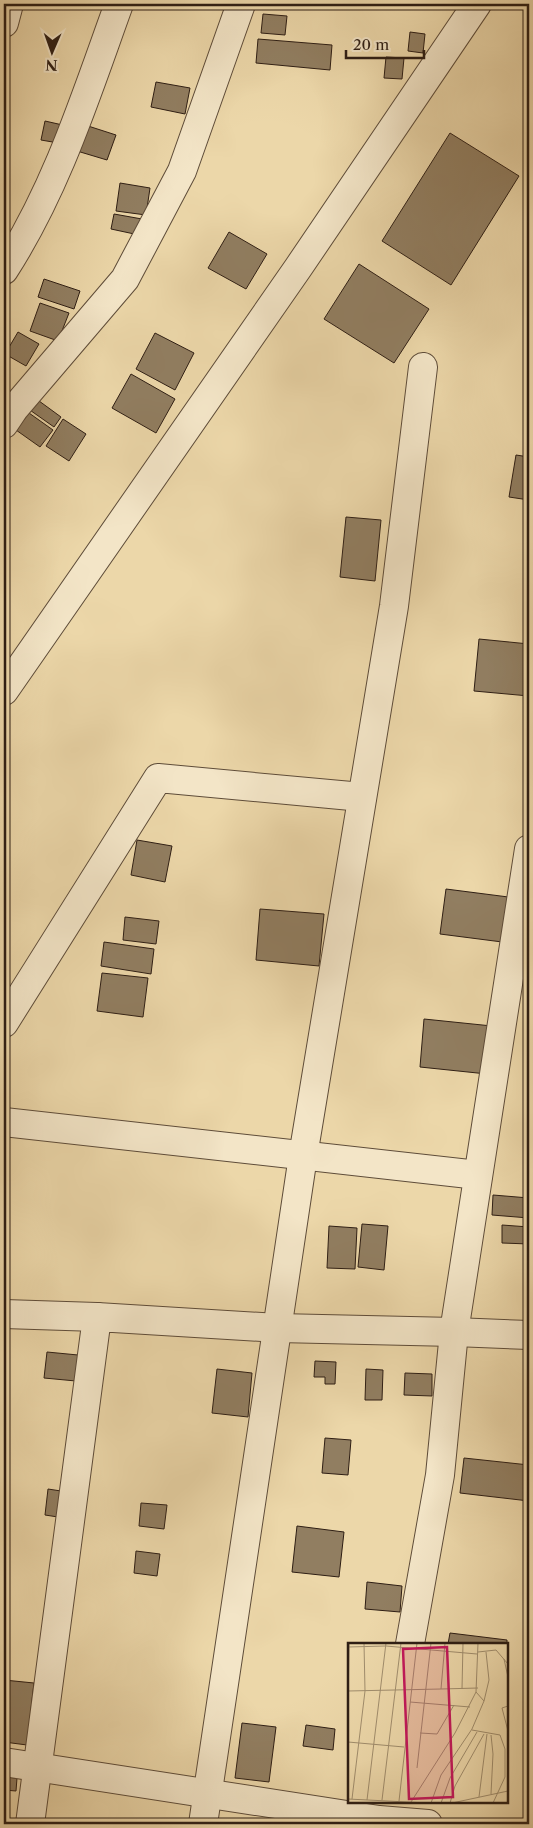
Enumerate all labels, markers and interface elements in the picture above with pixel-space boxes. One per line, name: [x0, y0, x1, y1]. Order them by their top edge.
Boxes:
north arrow: [28, 28, 78, 78]
scale bar: [346, 28, 423, 60]
text: 20 m: [353, 35, 389, 54]
text: N: [45, 56, 58, 74]
inset map: [348, 1643, 508, 1803]

